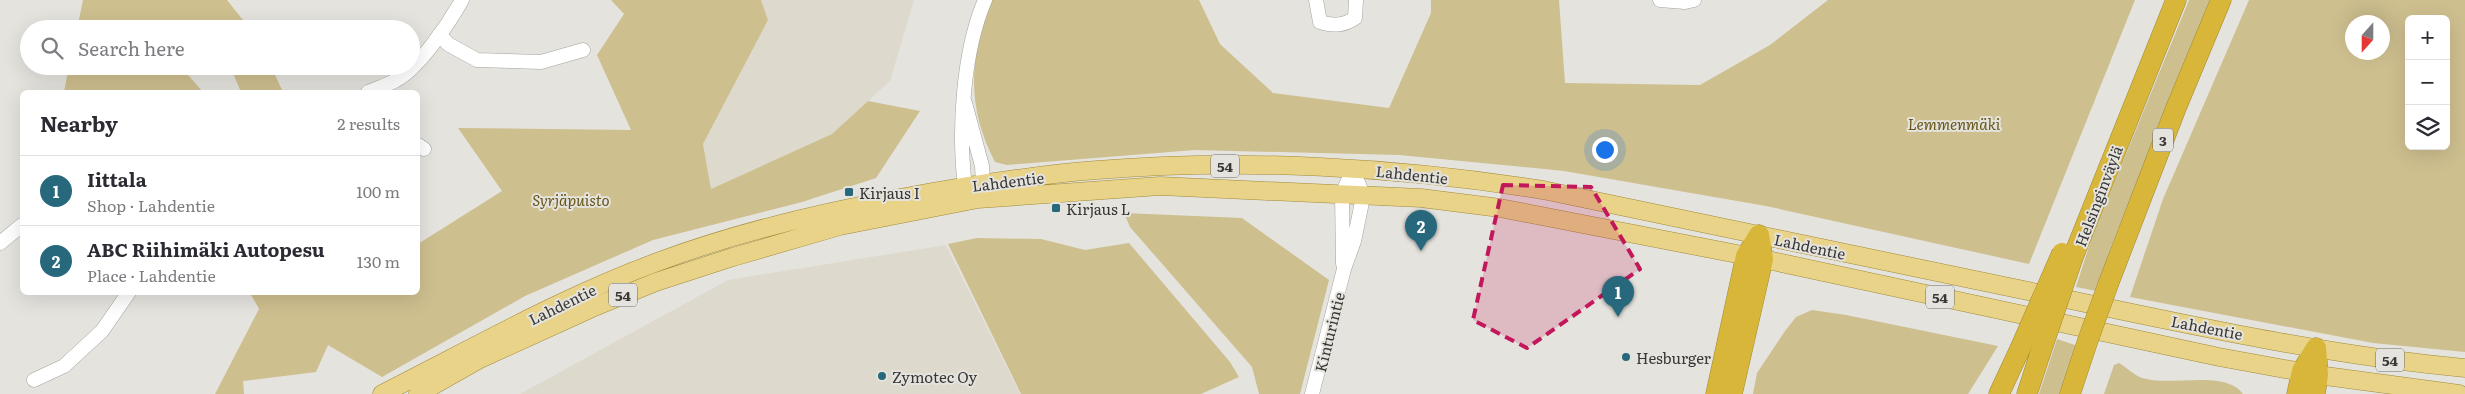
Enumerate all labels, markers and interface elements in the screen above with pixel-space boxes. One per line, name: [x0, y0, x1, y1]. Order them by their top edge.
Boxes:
north arrow: [2345, 15, 2390, 60]
map controls: [2405, 15, 2450, 150]
button: +: [2405, 15, 2450, 60]
search box: [20, 20, 420, 75]
icon: search: [38, 34, 66, 62]
text: Search here: [78, 34, 185, 62]
button: −: [2405, 60, 2450, 105]
button: layers: [2405, 105, 2450, 150]
text: Nearby: [40, 107, 118, 138]
text: 2 results: [337, 111, 400, 135]
park label: Lemmenmäki: [1908, 112, 2001, 135]
road number: 3: [2153, 128, 2173, 152]
your location: [1592, 137, 1618, 163]
street label: Helsinginväylä: [2068, 141, 2128, 250]
road number: 54: [1211, 154, 1239, 178]
street label: Lahdentie: [1375, 159, 1449, 189]
text: Iittala: [87, 165, 147, 193]
street label: Lahdentie: [971, 165, 1046, 197]
text: 1: [53, 179, 59, 203]
text: 100 m: [356, 179, 400, 203]
place label: Kirjaus I: [859, 181, 920, 204]
marker: Kirjaus I: [843, 186, 855, 198]
park label: Syrjäpuisto: [532, 188, 610, 211]
text: Shop · Lahdentie: [87, 193, 215, 217]
place label: Kirjaus L: [1066, 197, 1130, 220]
marker: Kirjaus L: [1050, 202, 1062, 214]
pin: 2: [1405, 210, 1437, 251]
street label: Lahdentie: [1772, 227, 1848, 265]
text: ABC Riihimäki Autopesu: [87, 235, 325, 263]
text: 2: [52, 249, 60, 273]
text: 130 m: [357, 249, 400, 273]
text: Place · Lahdentie: [87, 263, 216, 287]
pin: 1: [1602, 276, 1634, 317]
street label: Lahdentie: [524, 278, 600, 330]
road number: 54: [609, 284, 637, 306]
road number: 54: [1926, 286, 1954, 308]
street label: Kinturintie: [1308, 289, 1350, 374]
street label: Lahdentie: [2169, 309, 2245, 345]
place label: Hesburger: [1636, 346, 1711, 369]
road number: 54: [2376, 348, 2404, 372]
marker: Hesburger: [1620, 351, 1632, 363]
place label: Zymotec Oy: [892, 365, 977, 388]
marker: Zymotec Oy: [876, 370, 888, 382]

